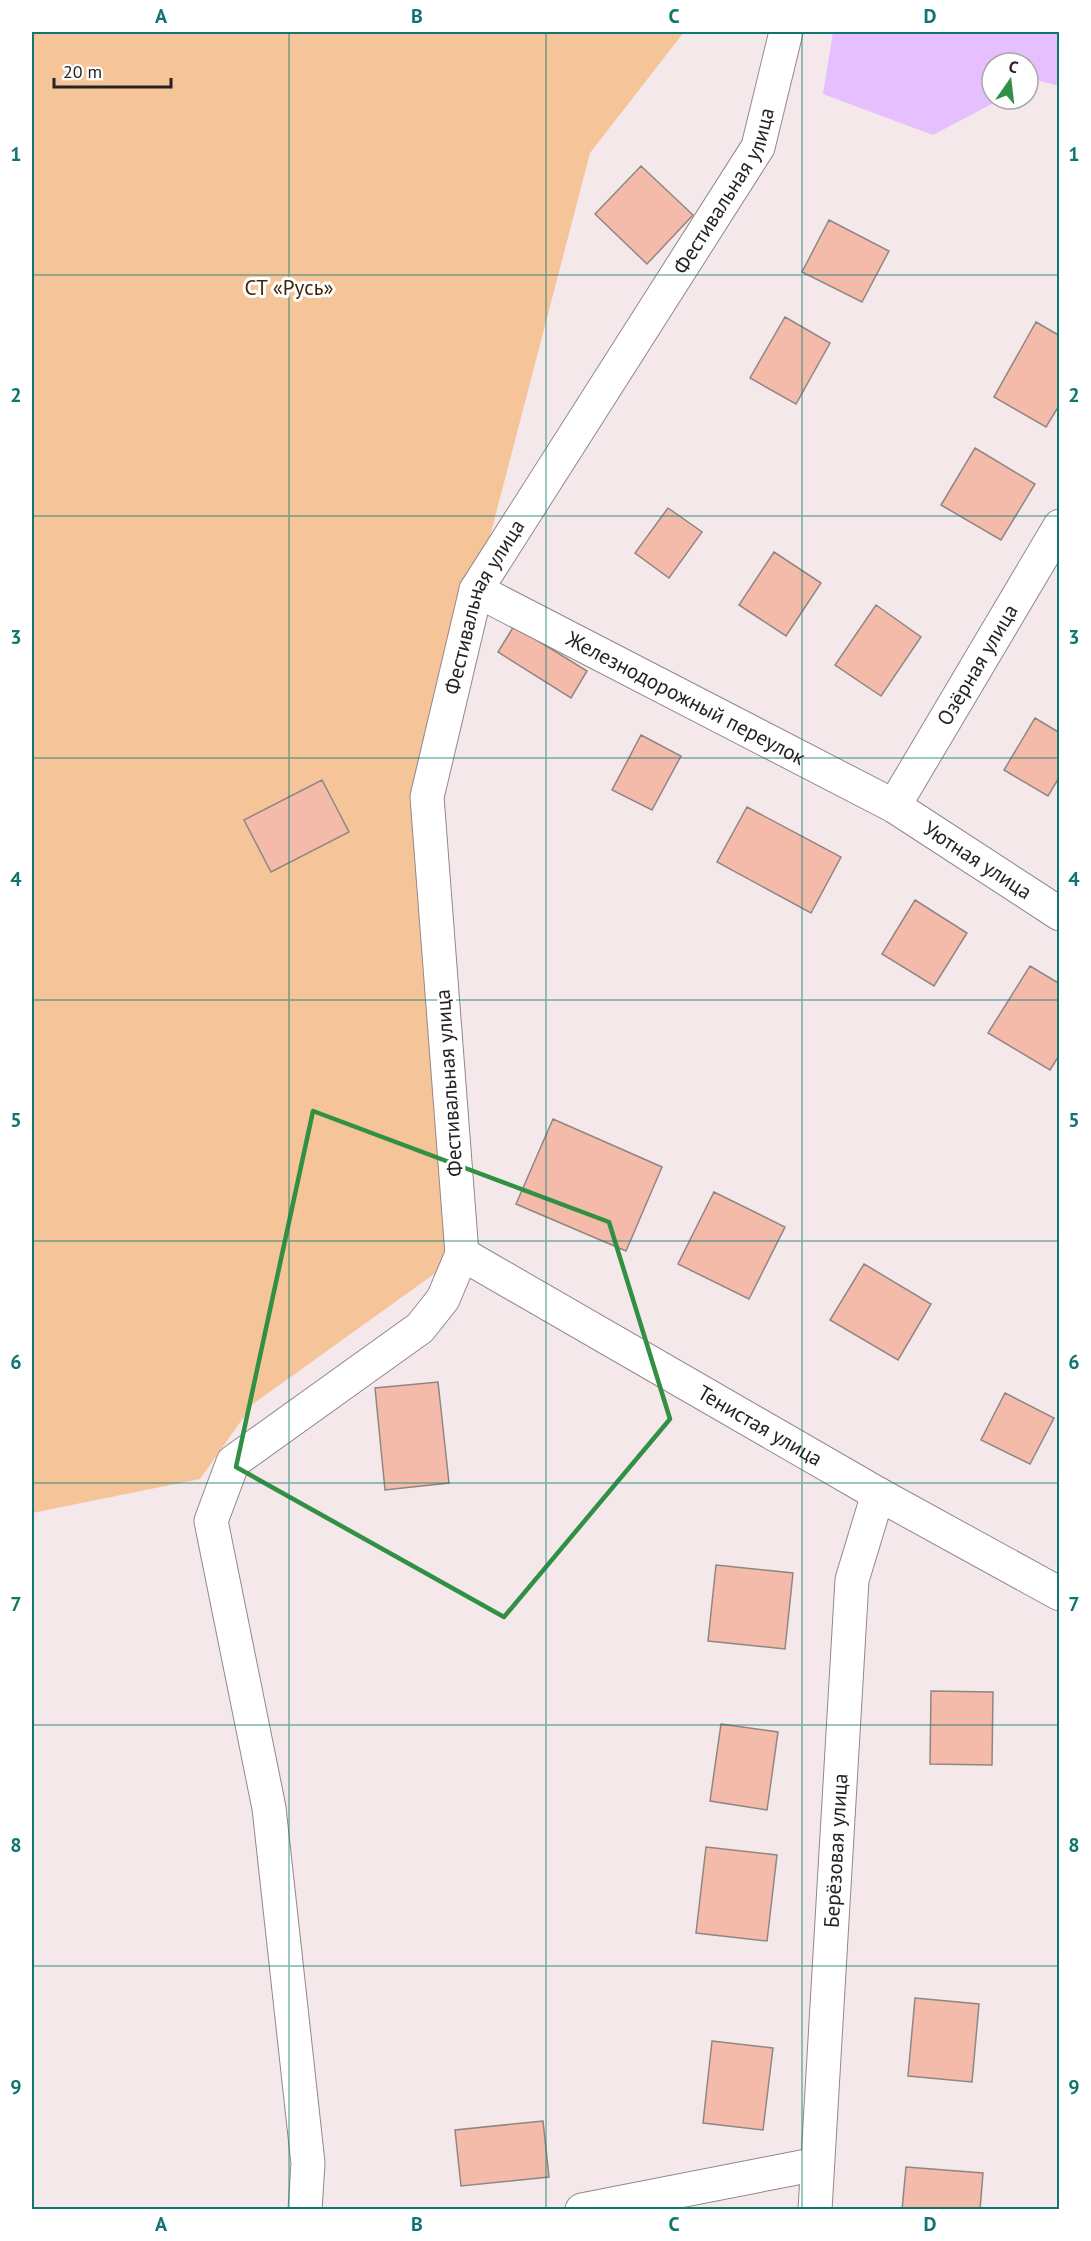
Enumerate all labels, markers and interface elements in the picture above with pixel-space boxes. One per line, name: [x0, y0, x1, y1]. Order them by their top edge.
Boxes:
text: A: [155, 3, 168, 29]
text: B: [411, 3, 423, 29]
text: C: [668, 3, 680, 29]
text: D: [924, 3, 937, 29]
scale bar: [54, 51, 171, 89]
north arrow: [980, 51, 1040, 111]
text: С: [1007, 56, 1020, 77]
text: 20 m: [63, 60, 102, 83]
street label: Фестивальная улица: [667, 105, 780, 279]
text: 1: [10, 141, 22, 167]
text: 1: [1068, 141, 1080, 167]
park label: СТ «Русь»: [245, 274, 333, 301]
text: 2: [10, 382, 22, 408]
text: 2: [1068, 382, 1080, 408]
street label: Фестивальная улица: [438, 514, 530, 697]
street label: Озёрная улица: [931, 599, 1024, 730]
text: 3: [10, 624, 22, 650]
street label: Железнодорожный переулок: [561, 624, 810, 771]
text: 3: [1068, 624, 1080, 650]
street label: Уютная улица: [918, 815, 1037, 905]
text: 4: [10, 866, 22, 892]
text: 4: [1068, 866, 1080, 892]
street label: Фестивальная улица: [428, 988, 469, 1178]
text: 5: [10, 1107, 22, 1133]
text: 5: [1068, 1107, 1080, 1133]
text: 6: [10, 1349, 22, 1375]
text: 6: [1068, 1349, 1080, 1375]
street label: Тенистая улица: [693, 1379, 827, 1472]
text: 7: [10, 1591, 22, 1617]
text: 7: [1068, 1591, 1080, 1617]
street label: Берёзовая улица: [818, 1773, 854, 1929]
text: 8: [10, 1832, 22, 1858]
text: 8: [1068, 1832, 1080, 1858]
text: 9: [10, 2074, 22, 2100]
text: 9: [1068, 2074, 1080, 2100]
text: A: [155, 2211, 168, 2237]
text: B: [411, 2211, 423, 2237]
text: C: [668, 2211, 680, 2237]
text: D: [924, 2211, 937, 2237]

